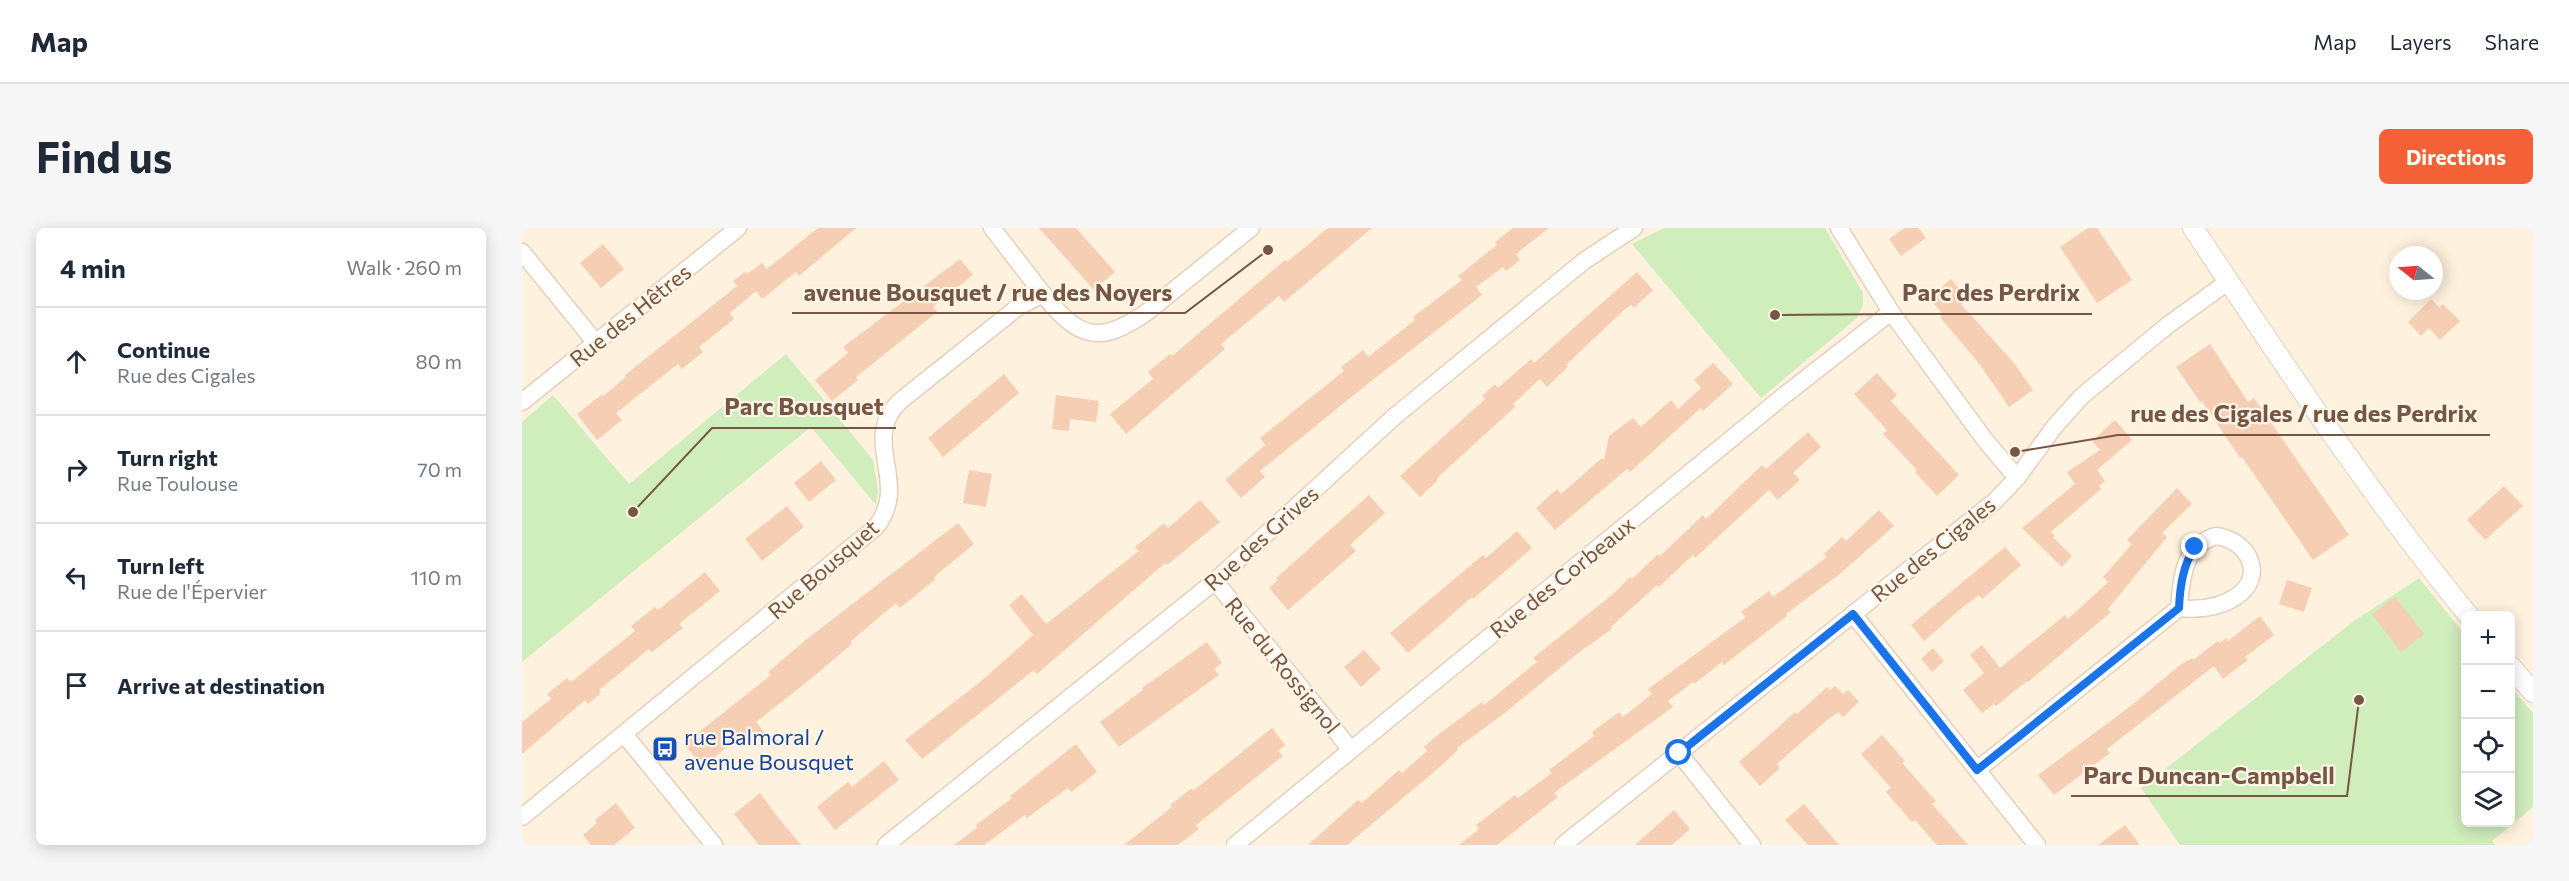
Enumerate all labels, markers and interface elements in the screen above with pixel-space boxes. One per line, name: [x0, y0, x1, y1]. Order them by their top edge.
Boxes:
text: Map: [30, 24, 88, 58]
text: Map: [2313, 29, 2357, 54]
text: Layers: [2390, 29, 2452, 54]
text: Share: [2485, 29, 2539, 54]
button: Directions: [2379, 129, 2533, 184]
text: Find us: [36, 130, 172, 182]
north arrow: [2389, 246, 2443, 300]
text: 4 min: [60, 252, 126, 283]
text: Walk · 260 m: [346, 255, 462, 279]
street label: Rue des Hêtres: [564, 258, 696, 372]
callout: avenue Bousquet / rue des Noyers: [792, 271, 1185, 313]
callout: Parc des Perdrix: [1890, 272, 2092, 314]
text: avenue Bousquet / rue des Noyers: [803, 277, 1173, 306]
text: Parc des Perdrix: [1902, 277, 2080, 306]
text: Continue: [117, 336, 210, 363]
icon: ahead: [60, 345, 93, 378]
text: 80 m: [416, 349, 462, 373]
text: Rue des Cigales: [117, 363, 256, 387]
callout: Parc Bousquet: [712, 386, 896, 428]
text: Parc Bousquet: [724, 391, 884, 420]
callout: rue des Cigales / rue des Perdrix: [2118, 393, 2490, 435]
text: rue des Cigales / rue des Perdrix: [2130, 398, 2478, 427]
text: Turn right: [117, 444, 218, 471]
icon: right: [60, 453, 93, 486]
text: 70 m: [417, 457, 462, 481]
text: Rue Toulouse: [117, 471, 238, 495]
street label: Rue des Grives: [1198, 480, 1324, 596]
street label: Rue des Cigales: [1865, 491, 2001, 607]
street label: Rue des Corbeaux: [1484, 510, 1640, 644]
street label: Rue Bousquet: [762, 514, 884, 624]
route end: [2181, 533, 2207, 559]
text: Turn left: [117, 552, 204, 579]
icon: left: [60, 561, 93, 594]
text: 110 m: [411, 565, 462, 589]
text: Rue de l'Épervier: [117, 579, 267, 603]
street label: Rue du Rossignol: [1220, 591, 1346, 739]
map controls: [2461, 611, 2515, 827]
button: +: [2461, 611, 2515, 665]
button: −: [2461, 665, 2515, 719]
icon: arrive: [60, 669, 93, 702]
text: Arrive at destination: [117, 672, 325, 699]
button: locate: [2461, 719, 2515, 773]
place label: rue Balmoral / avenue Bousquet: [684, 723, 854, 775]
bus stop icon: rue Balmoral / avenue Bousquet: [650, 734, 680, 764]
route start: [1665, 739, 1691, 765]
callout: Parc Duncan-Campbell: [2071, 754, 2347, 796]
text: Parc Duncan-Campbell: [2083, 760, 2335, 789]
button: layers: [2461, 773, 2515, 827]

